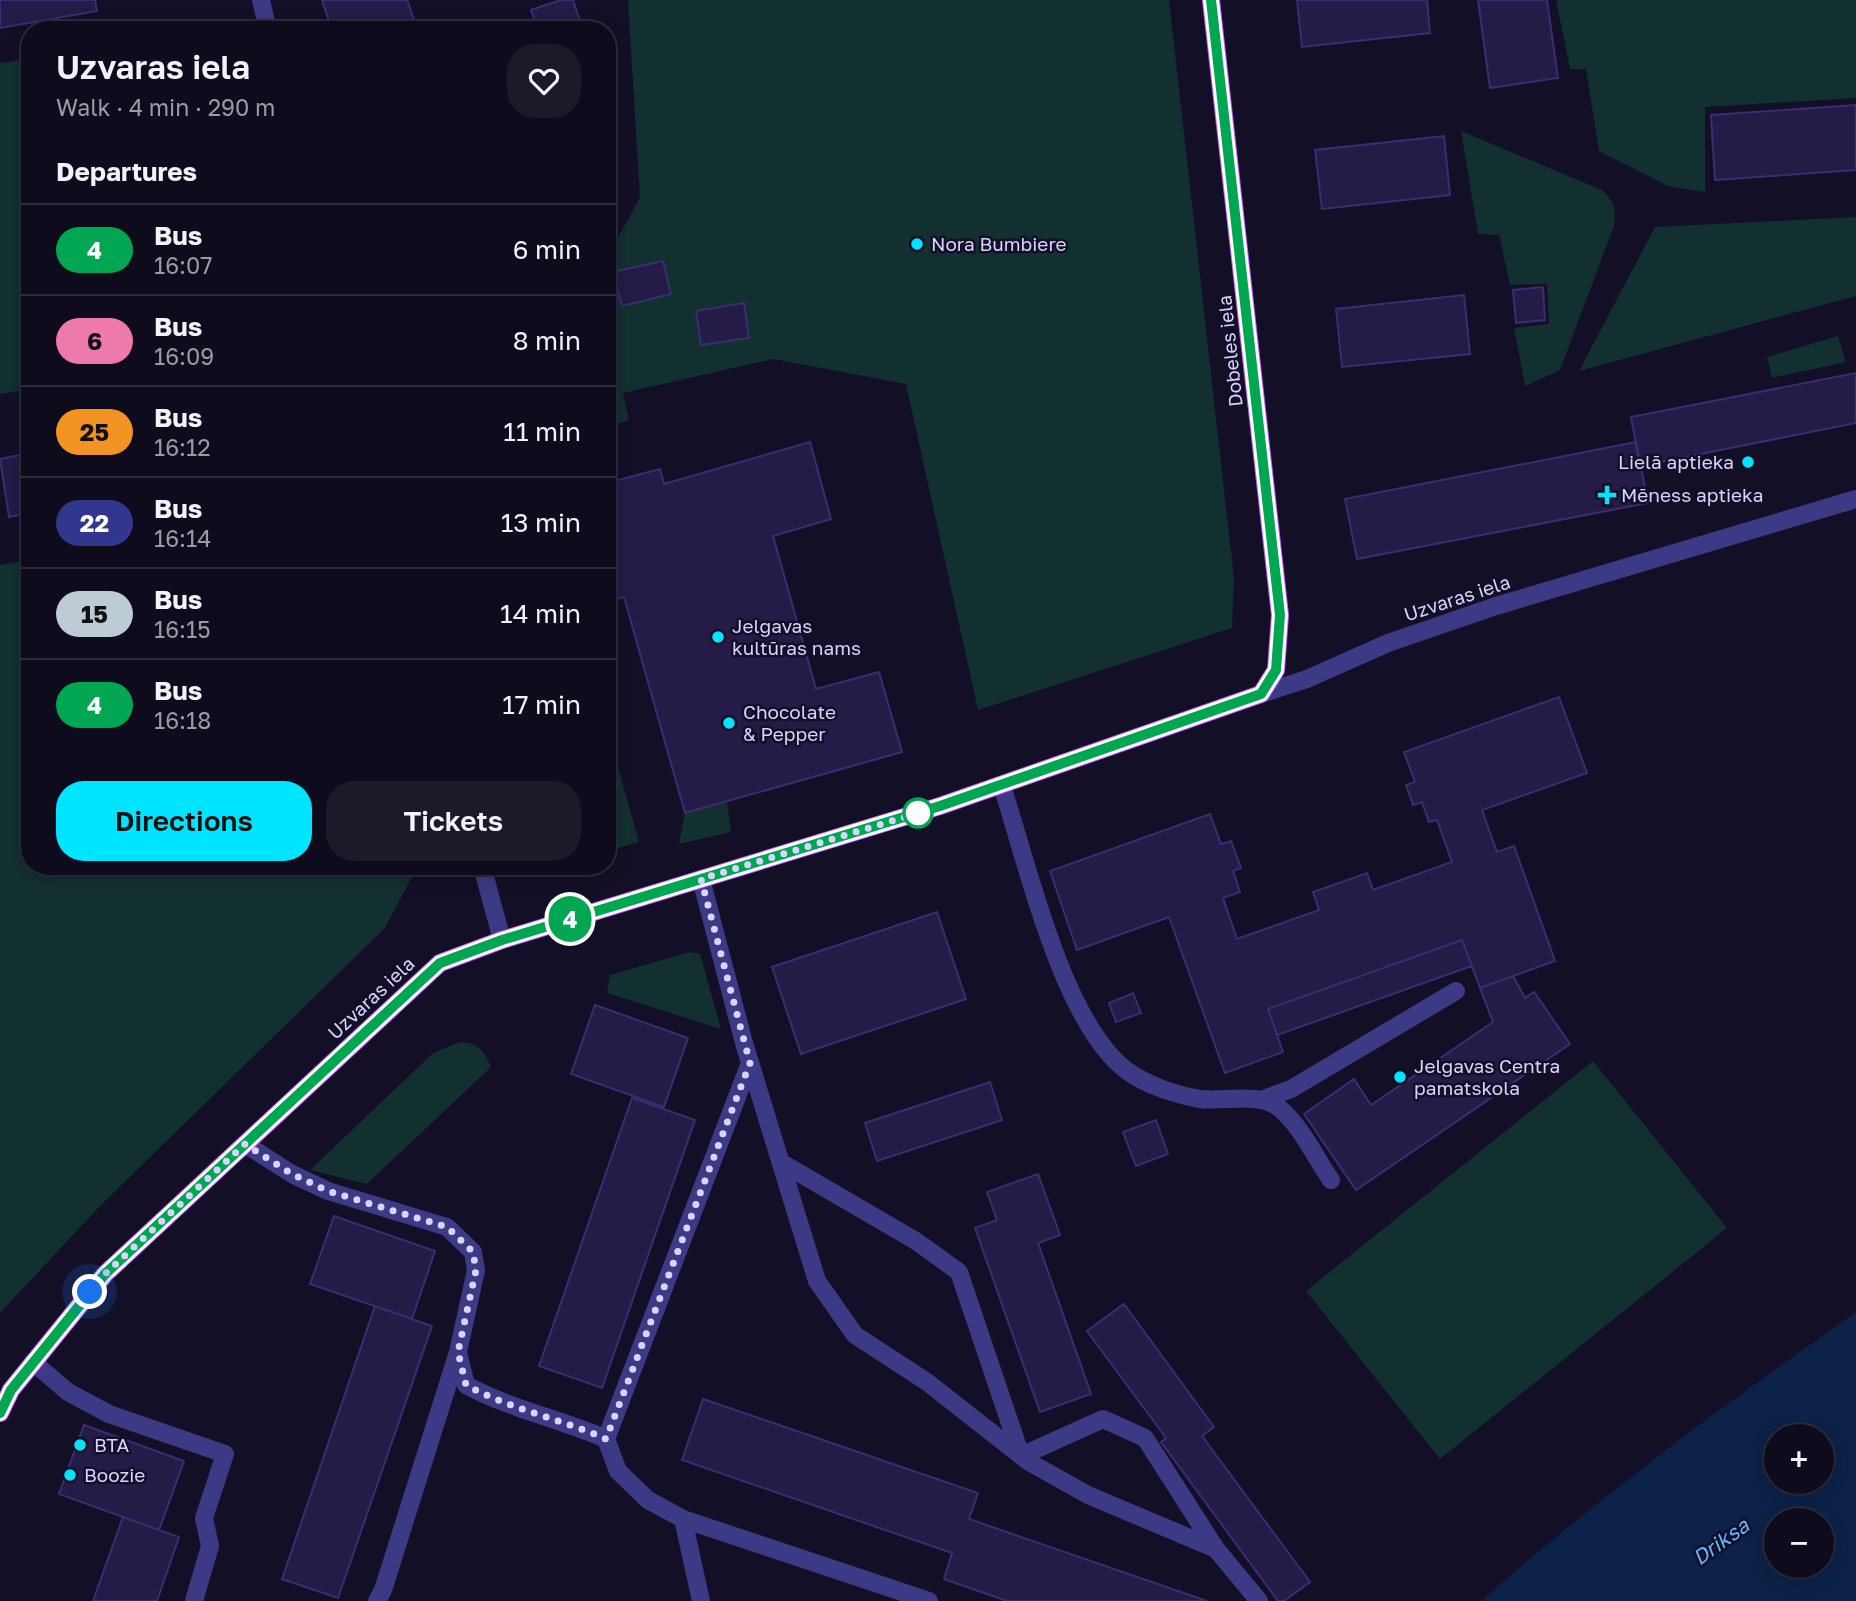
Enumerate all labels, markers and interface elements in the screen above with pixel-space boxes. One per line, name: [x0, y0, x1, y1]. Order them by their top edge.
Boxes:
button: heart: [507, 44, 581, 118]
text: Uzvaras iela: [56, 47, 250, 86]
text: Walk · 4 min · 290 m: [56, 93, 275, 121]
text: Departures: [56, 156, 197, 187]
text: Bus: [154, 220, 202, 251]
place label: Nora Bumbiere: [931, 232, 1067, 255]
text: 6 min: [513, 234, 581, 265]
text: 4: [87, 235, 102, 264]
marker: Nora Bumbiere: [909, 236, 925, 252]
text: 16:07: [154, 251, 212, 279]
street label: Dobeles iela: [1212, 294, 1247, 408]
text: Bus: [154, 311, 202, 342]
text: 8 min: [513, 325, 581, 356]
text: 6: [87, 326, 102, 355]
text: 16:09: [154, 342, 214, 370]
text: Bus: [154, 402, 202, 433]
text: 11 min: [503, 416, 581, 447]
text: 25: [80, 417, 109, 446]
text: 16:12: [154, 433, 210, 461]
place label: Lielā aptieka: [1618, 450, 1734, 473]
marker: Lielā aptieka: [1740, 454, 1756, 470]
place label: Mēness aptieka: [1621, 483, 1763, 506]
marker: Mēness aptieka: [1599, 487, 1615, 503]
text: Bus: [154, 493, 202, 524]
text: 13 min: [501, 507, 581, 538]
text: 22: [80, 508, 109, 537]
text: 16:14: [154, 524, 211, 552]
street label: Uzvaras iela: [1401, 570, 1513, 625]
text: Bus: [154, 584, 202, 615]
text: 14 min: [500, 598, 581, 629]
text: 15: [81, 599, 108, 628]
place label: Jelgavas kultūras nams: [732, 614, 861, 659]
text: 16:15: [154, 615, 210, 643]
marker: Jelgavas kultūras nams: [710, 629, 726, 645]
text: Bus: [154, 675, 202, 706]
text: 17 min: [502, 689, 581, 720]
text: 4: [87, 690, 102, 719]
place label: Chocolate & Pepper: [743, 700, 836, 745]
text: 16:18: [154, 706, 211, 734]
marker: Chocolate & Pepper: [721, 715, 737, 731]
button: Directions: [56, 781, 312, 861]
button: Tickets: [326, 781, 581, 861]
unlabelled marker: [903, 798, 933, 828]
line badge: 4: [547, 896, 593, 942]
text: 4: [563, 904, 578, 933]
street label: Uzvaras iela: [322, 952, 419, 1044]
place label: Jelgavas Centra pamatskola: [1414, 1054, 1560, 1099]
marker: Jelgavas Centra pamatskola: [1392, 1069, 1408, 1085]
your location: [72, 1274, 107, 1309]
map controls: [1764, 1424, 1834, 1578]
button: +: [1764, 1424, 1834, 1494]
place label: BTA: [94, 1433, 130, 1456]
marker: BTA: [72, 1437, 88, 1453]
place label: Boozie: [84, 1463, 145, 1486]
marker: Boozie: [62, 1467, 78, 1483]
button: −: [1764, 1508, 1834, 1578]
water label: Driksa: [1687, 1511, 1755, 1570]

